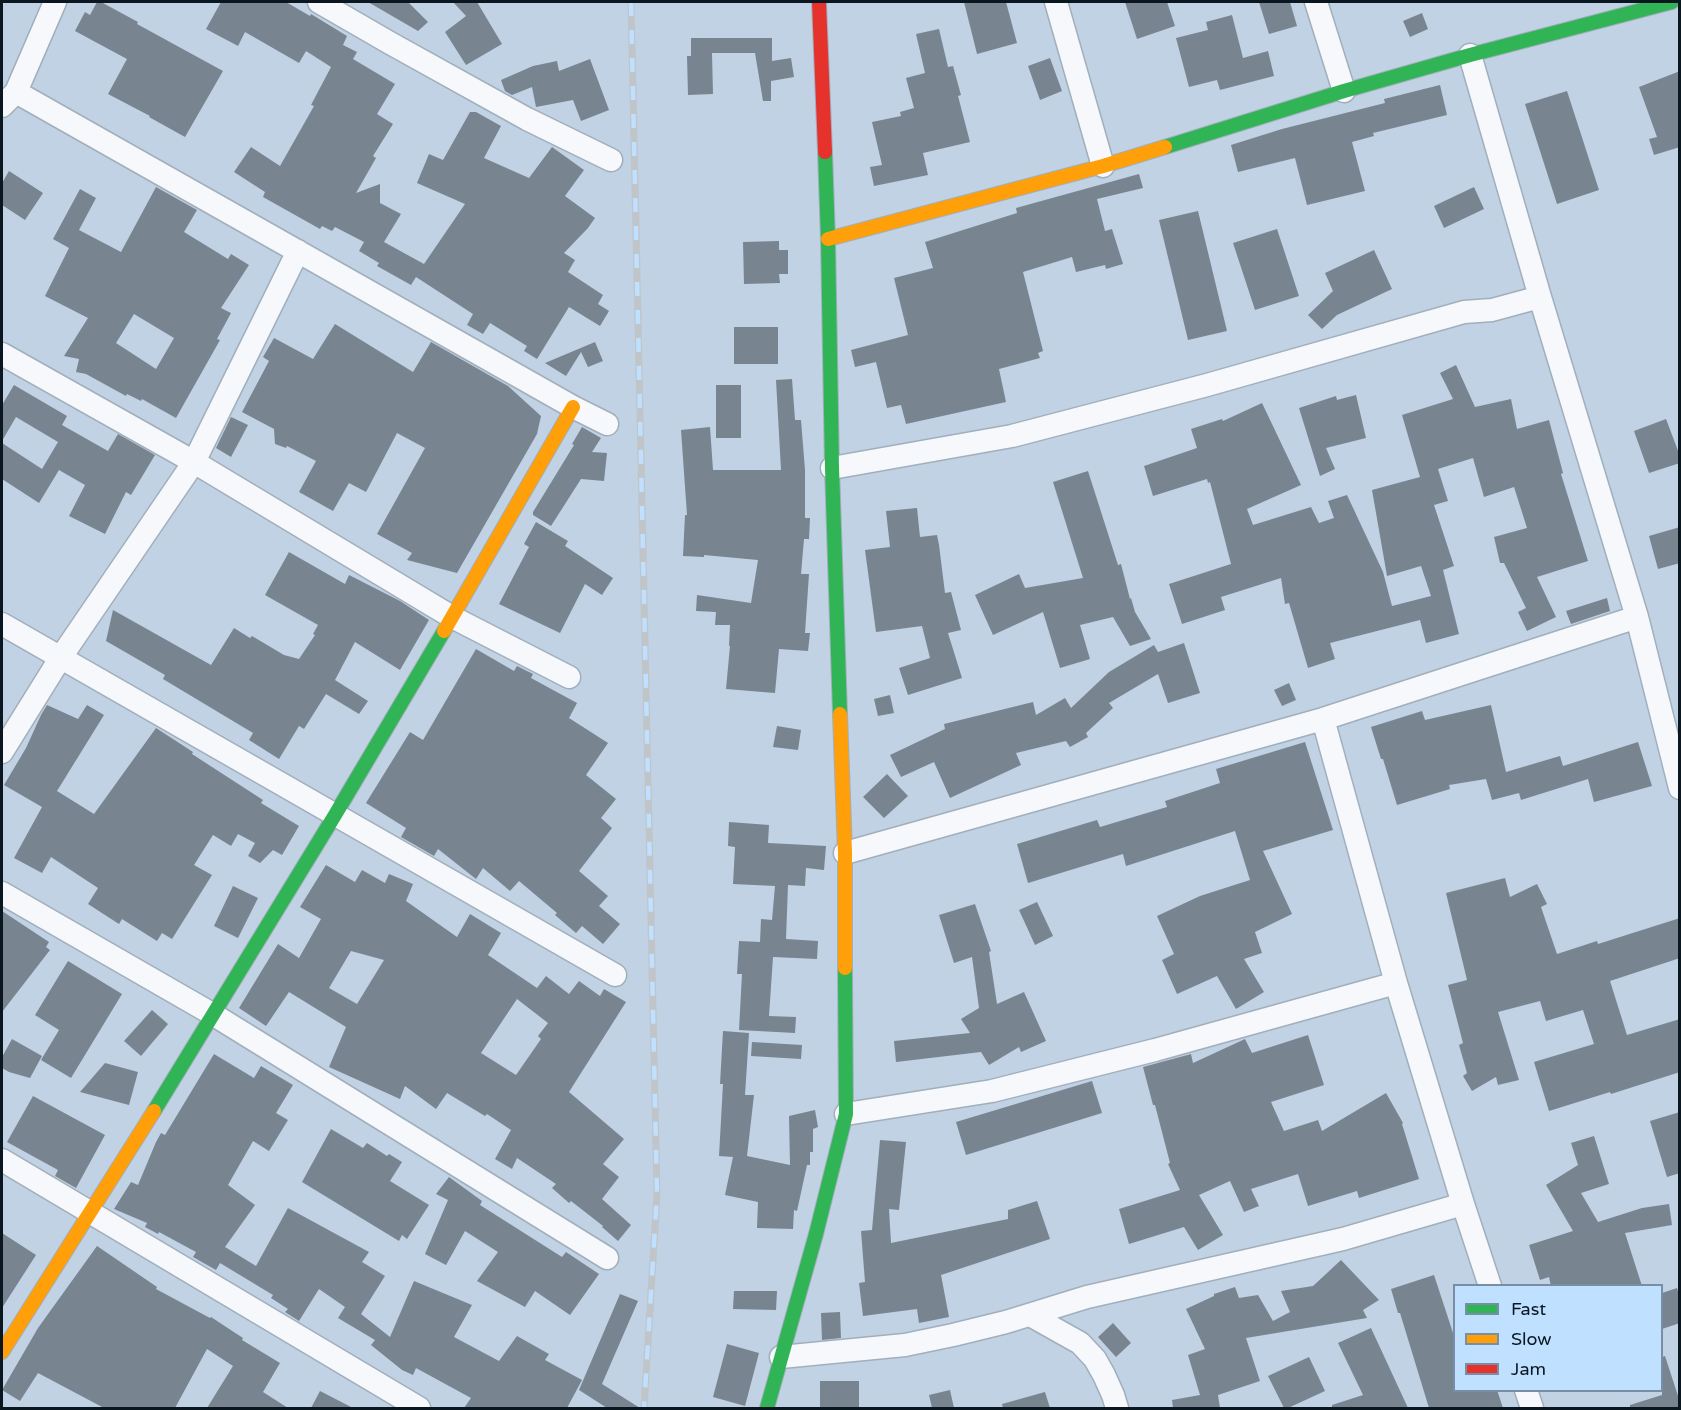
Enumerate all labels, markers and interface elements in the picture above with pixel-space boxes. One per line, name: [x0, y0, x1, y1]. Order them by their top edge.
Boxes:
legend: [1453, 1284, 1663, 1392]
text: Fast: [1511, 1298, 1546, 1320]
text: Slow: [1511, 1328, 1552, 1350]
text: Jam: [1511, 1358, 1546, 1380]

